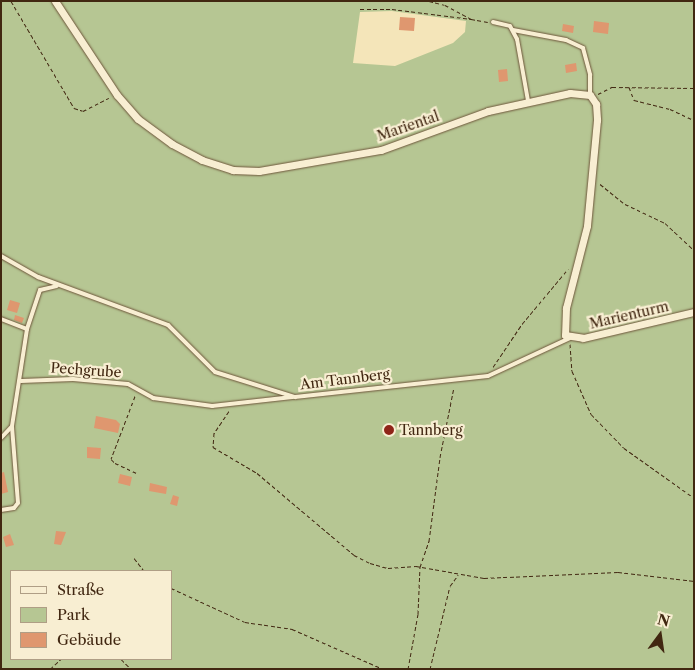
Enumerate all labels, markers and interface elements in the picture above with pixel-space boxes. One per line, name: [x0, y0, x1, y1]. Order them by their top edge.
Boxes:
street label: Mariental: [375, 108, 441, 144]
street label: Marienturm: [588, 298, 670, 332]
street label: Pechgrube: [50, 359, 122, 381]
street label: Am Tannberg: [299, 365, 391, 393]
place label: Tannberg: [399, 422, 463, 438]
marker: Tannberg: [383, 424, 395, 436]
legend: [10, 570, 172, 660]
text: Straße: [57, 580, 104, 599]
text: Park: [57, 605, 90, 624]
north arrow: [635, 610, 685, 660]
text: N: [656, 610, 672, 631]
text: Gebäude: [57, 630, 121, 649]

